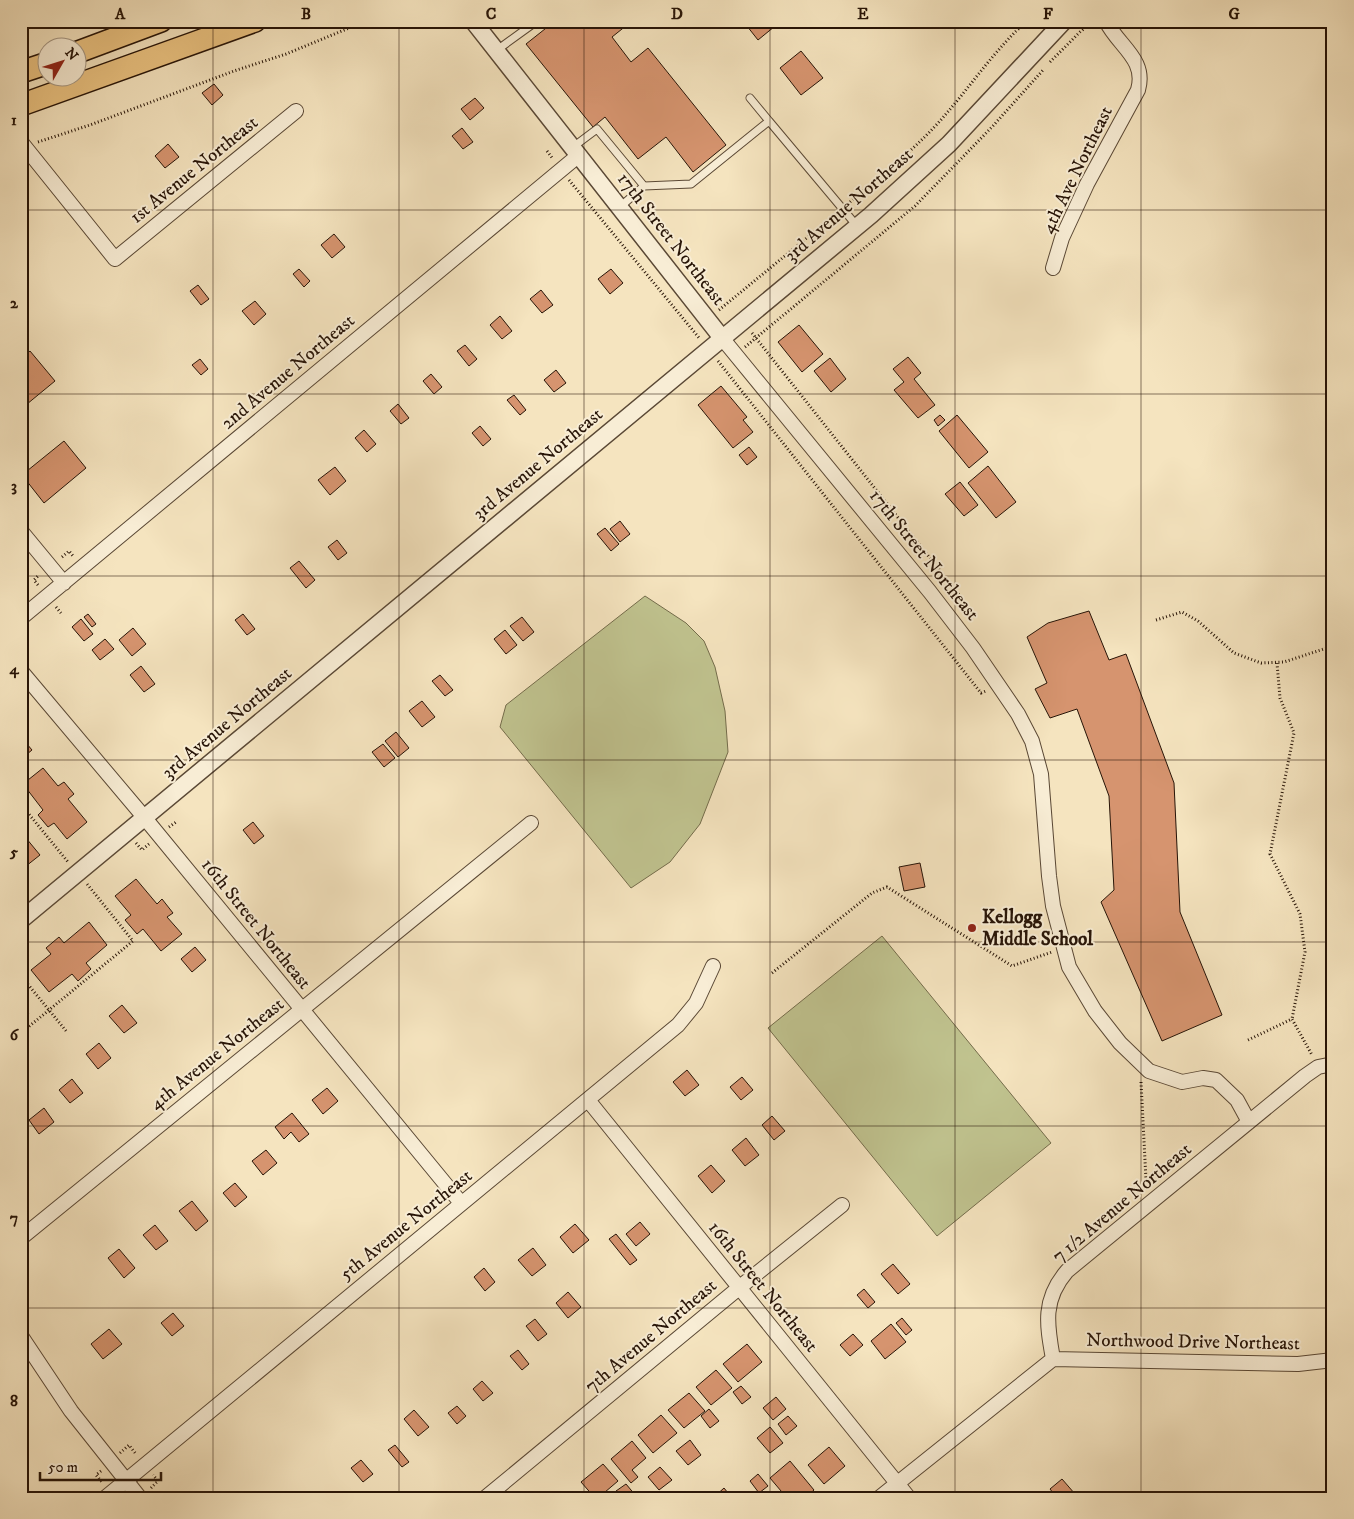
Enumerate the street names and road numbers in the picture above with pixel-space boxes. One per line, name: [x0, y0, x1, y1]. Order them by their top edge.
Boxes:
street label: 4th Ave Northeast: [1036, 103, 1118, 237]
street label: 1st Avenue Northeast: [125, 111, 263, 229]
street label: 3rd Avenue Northeast: [780, 143, 918, 267]
street label: 17th Street Northeast: [612, 168, 730, 310]
street label: 2nd Avenue Northeast: [216, 309, 360, 435]
street label: 3rd Avenue Northeast: [468, 403, 608, 525]
street label: 17th Street Northeast: [864, 485, 984, 625]
street label: 3rd Avenue Northeast: [157, 662, 297, 784]
street label: 16th Street Northeast: [196, 854, 316, 994]
street label: 4th Avenue Northeast: [145, 993, 289, 1115]
street label: 7 1/2 Avenue Northeast: [1048, 1138, 1196, 1268]
street label: 5th Avenue Northeast: [335, 1164, 477, 1286]
street label: 16th Street Northeast: [703, 1217, 823, 1357]
street label: 7th Avenue Northeast: [580, 1274, 722, 1398]
street label: Northwood Drive Northeast: [1086, 1329, 1300, 1355]

